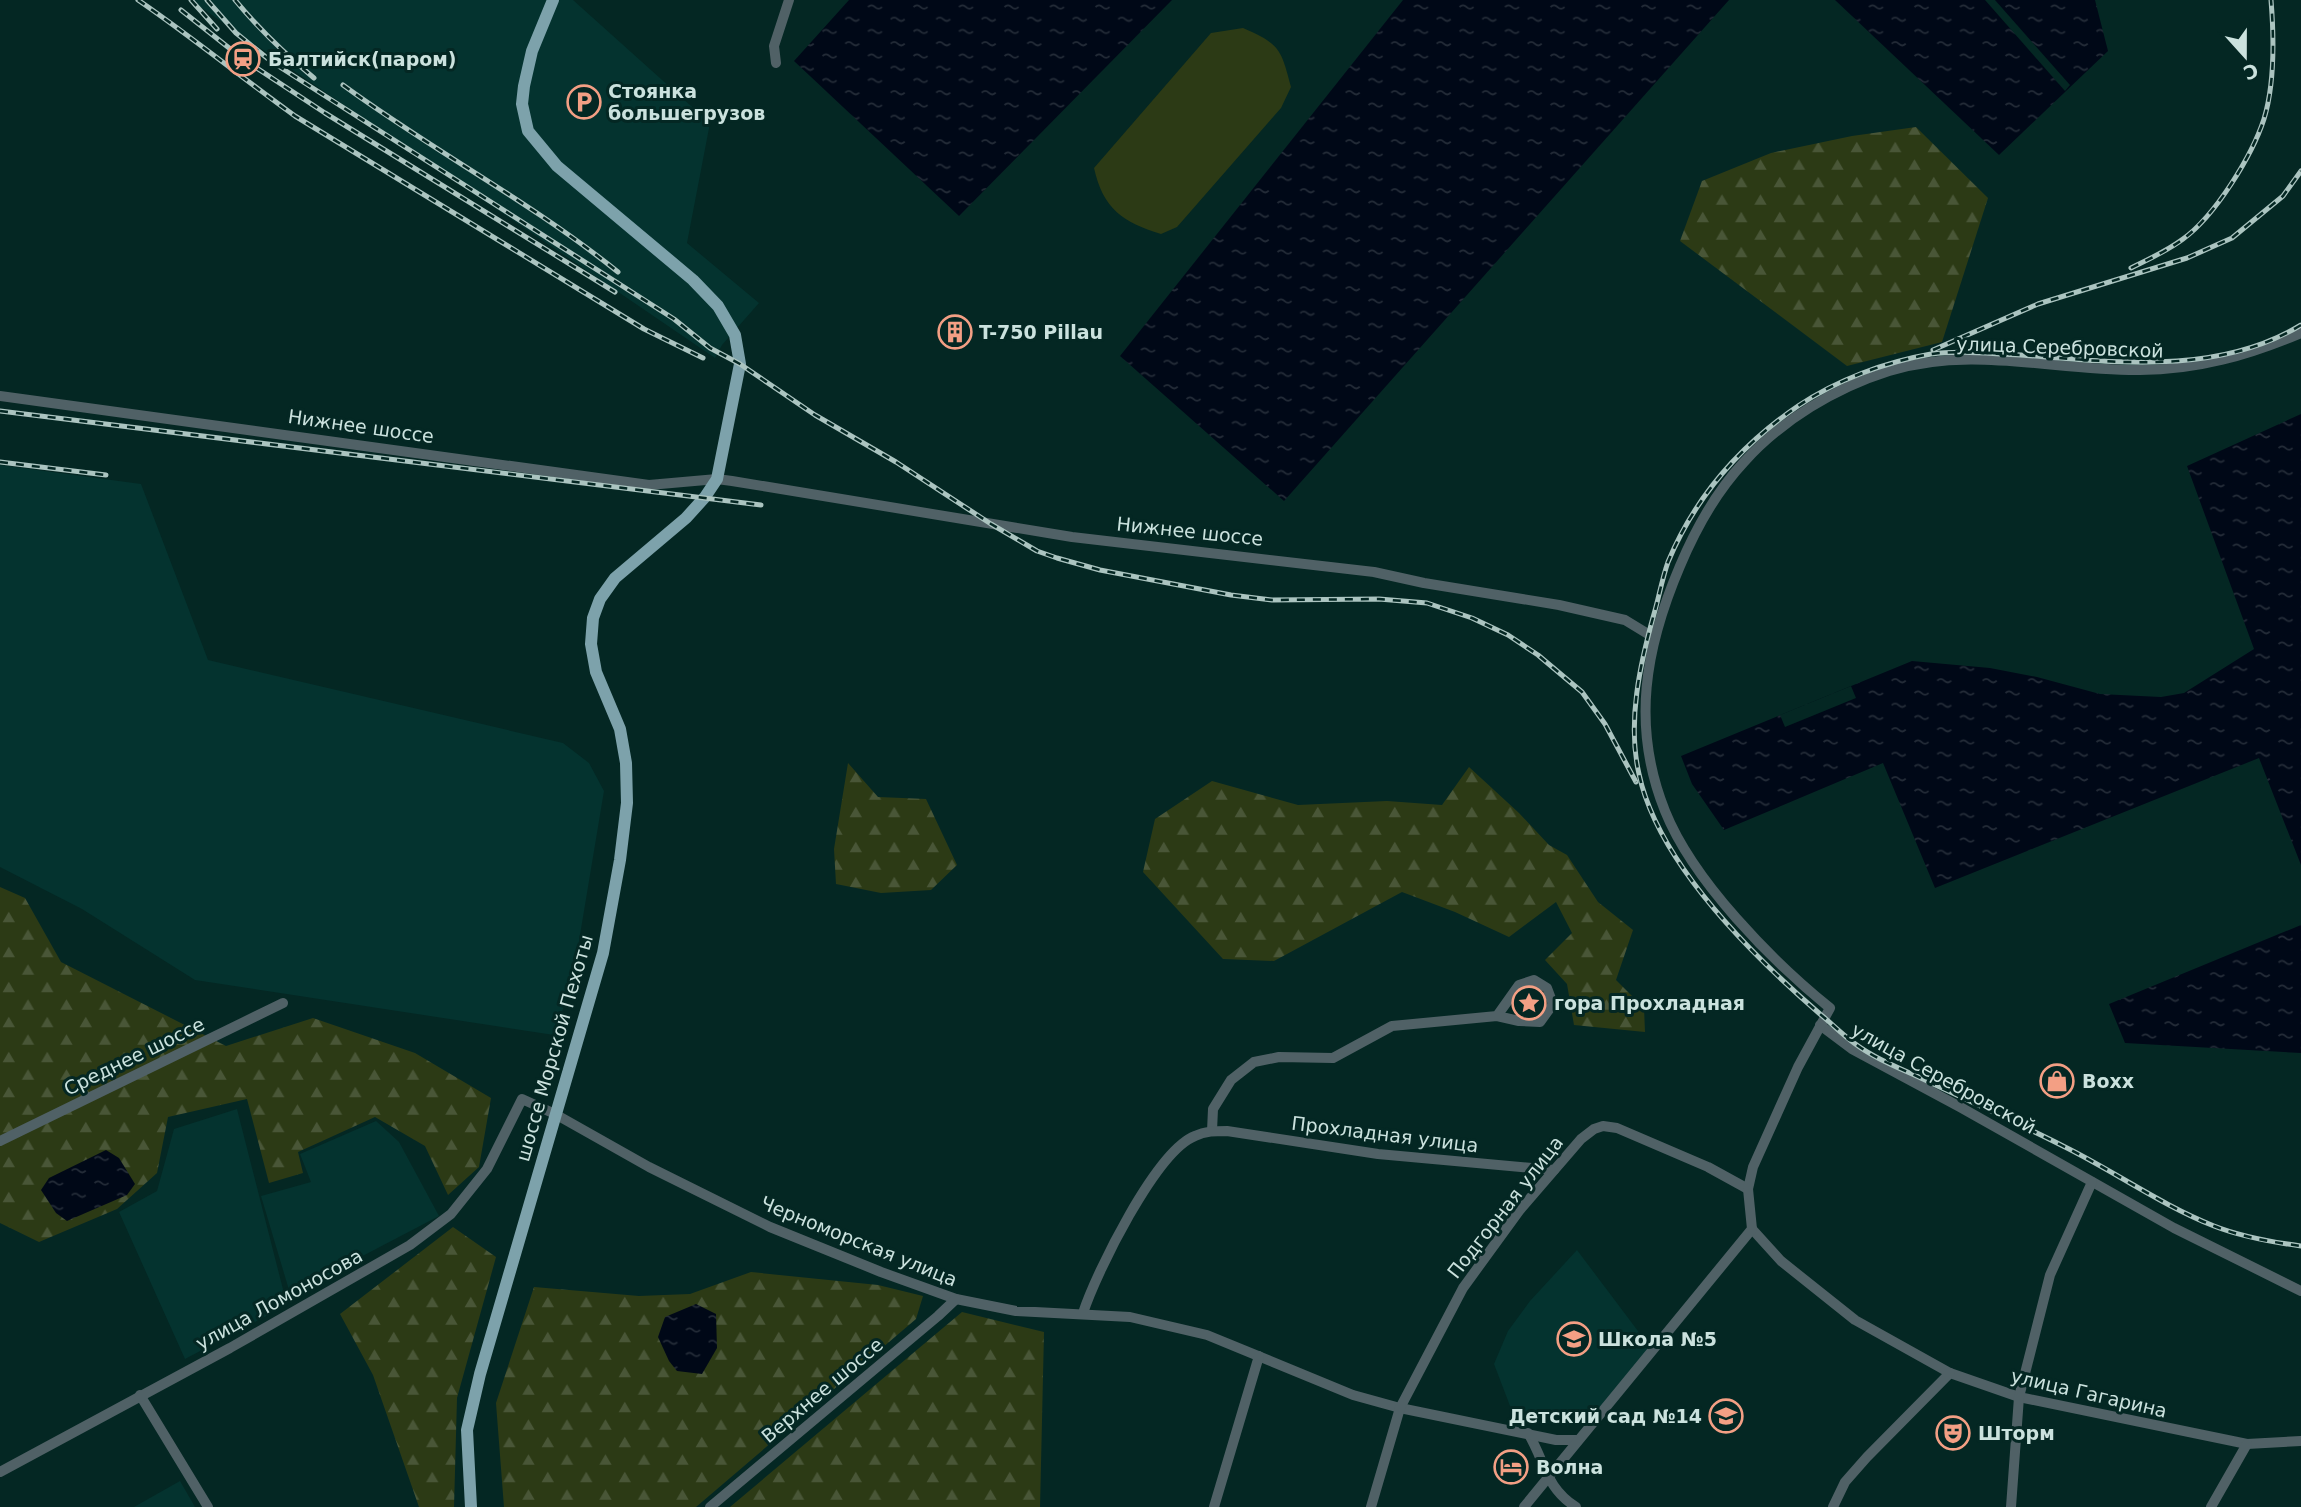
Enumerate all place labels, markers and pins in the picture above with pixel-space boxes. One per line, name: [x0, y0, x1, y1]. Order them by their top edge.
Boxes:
station icon: Балтийск(паром): [224, 40, 262, 78]
place label: Балтийск(паром): [268, 48, 457, 70]
place label: Стоянка большегрузов: [608, 80, 765, 124]
parking icon: Стоянка большегрузов: [565, 83, 603, 121]
building icon: T-750 Pillau: [936, 313, 974, 351]
place label: T-750 Pillau: [979, 321, 1103, 343]
place icon: гора Прохладная: [1510, 984, 1548, 1022]
place label: гора Прохладная: [1554, 992, 1745, 1014]
shop icon: Boxx: [2038, 1062, 2076, 1100]
place label: Boxx: [2082, 1070, 2134, 1092]
school or university icon: Школа №5: [1555, 1320, 1593, 1358]
place label: Школа №5: [1598, 1328, 1717, 1350]
school or university icon: Детский сад №14: [1707, 1397, 1745, 1435]
place label: Детский сад №14: [1508, 1405, 1702, 1427]
theatre icon: Шторм: [1934, 1414, 1972, 1452]
place label: Шторм: [1978, 1422, 2055, 1444]
hotel icon: Волна: [1492, 1448, 1530, 1486]
place label: Волна: [1536, 1456, 1603, 1478]

